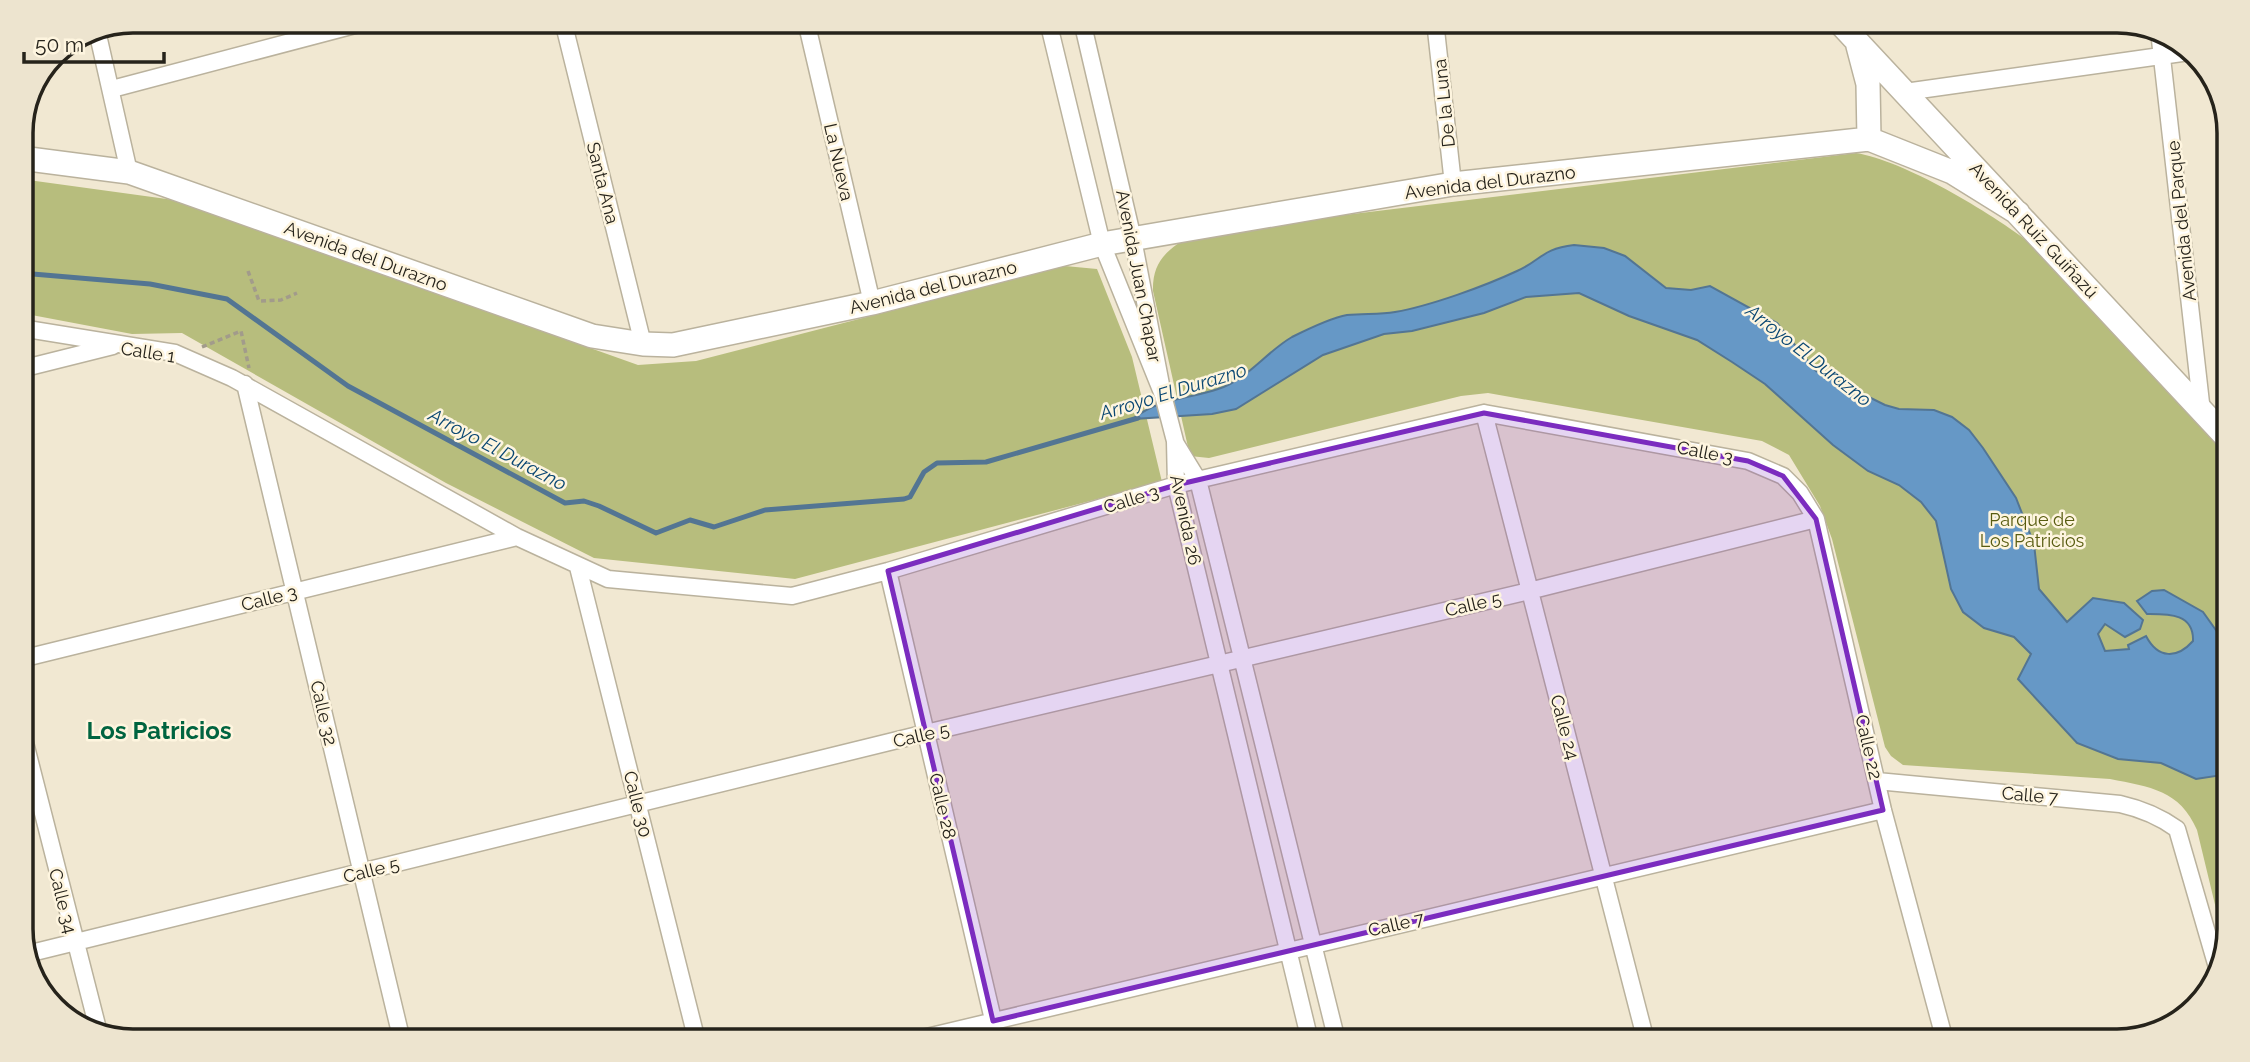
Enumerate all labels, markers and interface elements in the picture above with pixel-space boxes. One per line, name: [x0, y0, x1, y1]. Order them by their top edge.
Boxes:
scale bar: [24, 21, 164, 65]
text: 50 m: [35, 32, 84, 57]
street label: De la Luna: [1429, 58, 1459, 148]
street label: La Nueva: [820, 121, 858, 203]
street label: Avenida del Parque: [2162, 139, 2200, 302]
street label: Santa Ana: [583, 140, 623, 226]
street label: Avenida Ruiz Guiñazú: [1965, 158, 2103, 302]
street label: Avenida del Durazno: [1403, 161, 1577, 203]
street label: Avenida Juan Chapar: [1112, 188, 1166, 365]
street label: Avenida del Durazno: [282, 217, 451, 295]
street label: Avenida del Durazno: [847, 256, 1019, 318]
water label: Arroyo El Durazno: [1741, 299, 1876, 411]
street label: Calle 1: [119, 337, 177, 367]
water label: Arroyo El Durazno: [1096, 358, 1249, 424]
water label: Arroyo El Durazno: [425, 403, 571, 495]
street label: Calle 3: [1675, 436, 1735, 468]
street label: Avenida 26: [1166, 473, 1206, 567]
street label: Calle 3: [1101, 481, 1161, 517]
park label: Parque de Los Patricios: [1980, 509, 2085, 551]
street label: Calle 3: [239, 581, 299, 615]
street label: Calle 5: [1443, 587, 1503, 621]
street label: Calle 32: [306, 678, 342, 748]
street label: Calle 24: [1546, 692, 1584, 762]
street label: Calle 22: [1851, 713, 1887, 781]
district label: Los Patricios: [86, 716, 232, 745]
street label: Calle 5: [891, 718, 951, 752]
street label: Calle 30: [620, 769, 656, 839]
street label: Calle 28: [925, 771, 961, 841]
street label: Calle 7: [2001, 782, 2060, 808]
street label: Calle 5: [341, 853, 401, 887]
street label: Calle 34: [45, 866, 81, 936]
street label: Calle 7: [1366, 907, 1426, 941]

